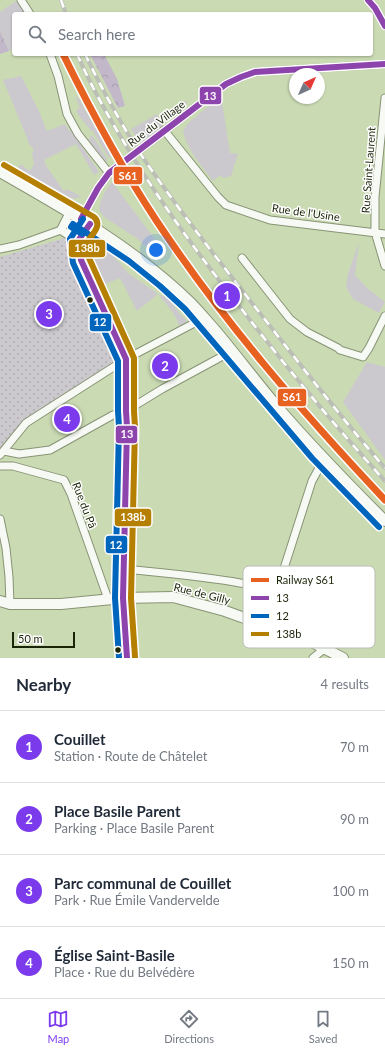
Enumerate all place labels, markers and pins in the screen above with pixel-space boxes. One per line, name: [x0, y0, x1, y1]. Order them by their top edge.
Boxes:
pin: 1: [214, 281, 240, 311]
unlabelled marker: [85, 295, 95, 305]
pin: 3: [36, 299, 62, 329]
pin: 2: [152, 351, 178, 381]
pin: 4: [54, 404, 80, 434]
unlabelled marker: [113, 645, 123, 655]

